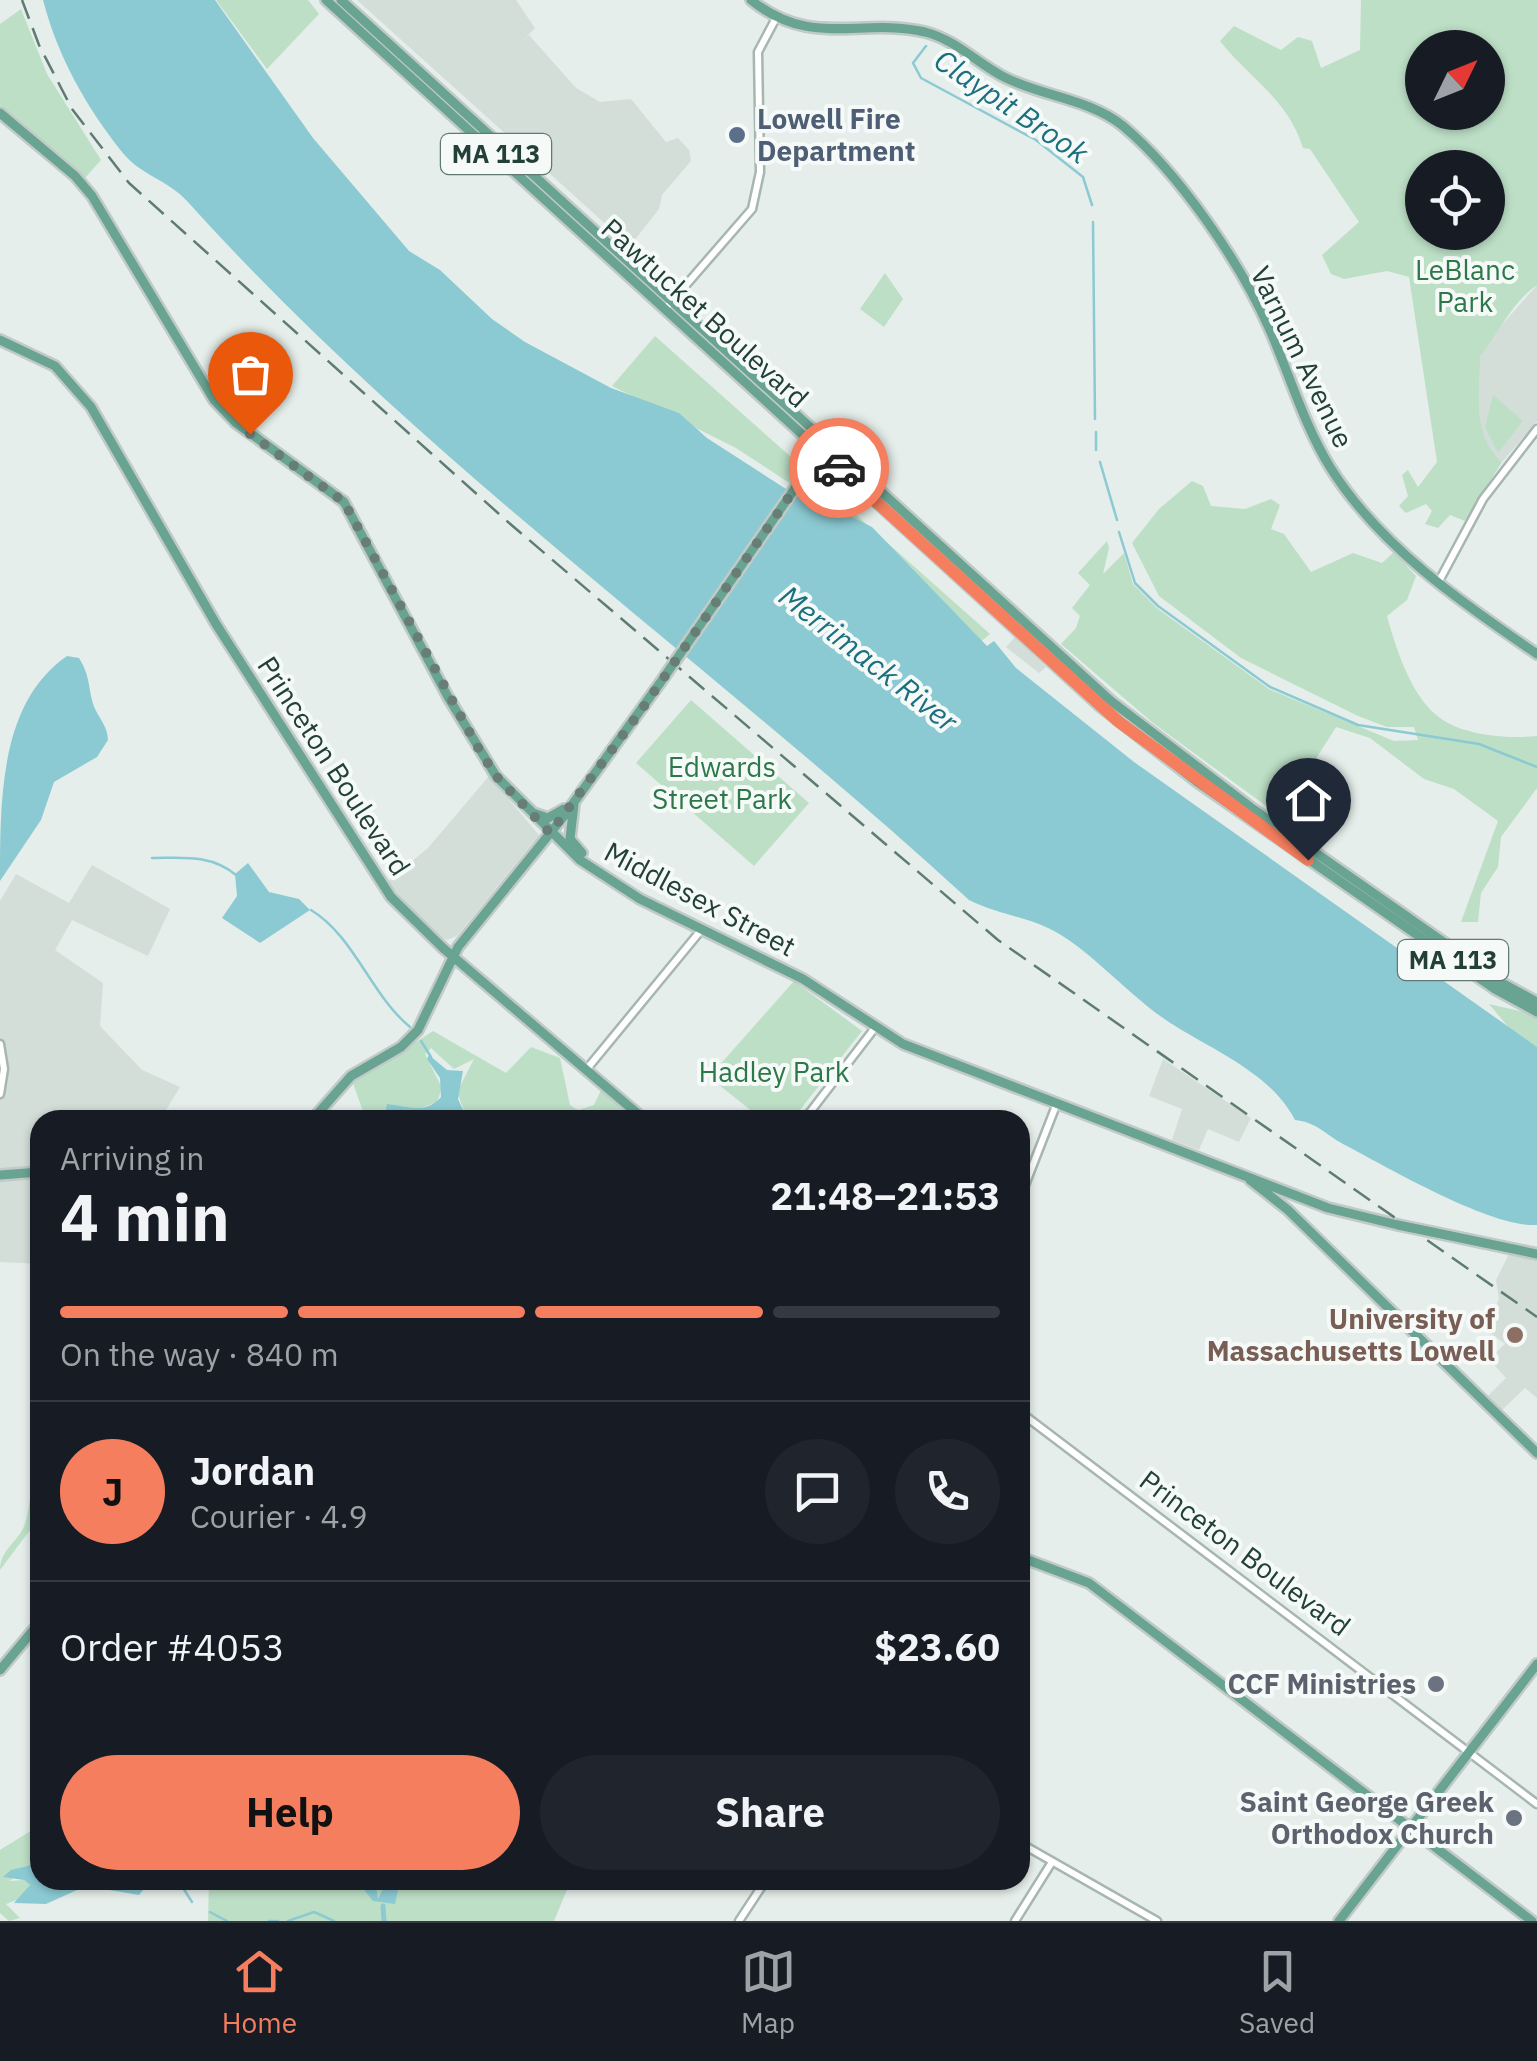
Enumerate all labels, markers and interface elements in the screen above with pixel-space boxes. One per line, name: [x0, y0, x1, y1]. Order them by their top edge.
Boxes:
north arrow: [1405, 30, 1505, 130]
map controls: [1405, 30, 1505, 250]
water label: Claypit Brook: [927, 40, 1097, 172]
place label: Lowell Fire Department: [757, 100, 916, 169]
marker: Lowell Fire Department: [726, 124, 748, 146]
road number: MA 113: [441, 134, 551, 174]
button: locate: [1405, 150, 1505, 250]
street label: Pawtucket Boulevard: [594, 210, 817, 416]
park label: LeBlanc Park: [1415, 251, 1515, 320]
street label: Varnum Avenue: [1242, 260, 1362, 454]
pin: [208, 332, 293, 435]
icon: bag: [223, 347, 278, 402]
courier: [789, 418, 889, 518]
icon: car: [812, 441, 867, 496]
water label: Merrimack River: [772, 576, 967, 740]
street label: Princeton Boulevard: [250, 649, 419, 883]
park label: Edwards Street Park: [652, 748, 792, 817]
pin: [1266, 758, 1351, 861]
icon: home: [1281, 773, 1336, 828]
street label: Middlesex Street: [598, 833, 802, 965]
road number: MA 113: [1398, 940, 1508, 980]
park label: Hadley Park: [698, 1053, 850, 1090]
text: Arriving in: [60, 1137, 205, 1179]
text: 21:48–21:53: [770, 1171, 1000, 1220]
text: 4 min: [60, 1174, 230, 1259]
place label: University of Massachusetts Lowell: [1207, 1300, 1495, 1369]
marker: University of Massachusetts Lowell: [1504, 1324, 1526, 1346]
text: On the way · 840 m: [60, 1333, 339, 1375]
button: chat: [765, 1439, 870, 1544]
button: phone: [895, 1439, 1000, 1544]
text: Jordan: [190, 1446, 315, 1495]
street label: Princeton Boulevard: [1133, 1461, 1358, 1644]
text: J: [102, 1467, 123, 1516]
text: Courier · 4.9: [190, 1495, 368, 1537]
text: Order #4053: [60, 1622, 285, 1671]
text: $23.60: [874, 1622, 1000, 1671]
place label: CCF Ministries: [1228, 1665, 1416, 1702]
marker: CCF Ministries: [1425, 1673, 1447, 1695]
button: Help: [60, 1755, 520, 1870]
button: Share: [540, 1755, 1000, 1870]
place label: Saint George Greek Orthodox Church: [1239, 1783, 1495, 1852]
marker: Saint George Greek Orthodox Church: [1503, 1807, 1525, 1829]
tab: Home: [222, 1944, 297, 2041]
tab: Map: [741, 1944, 796, 2041]
tab: Saved: [1239, 1944, 1315, 2041]

